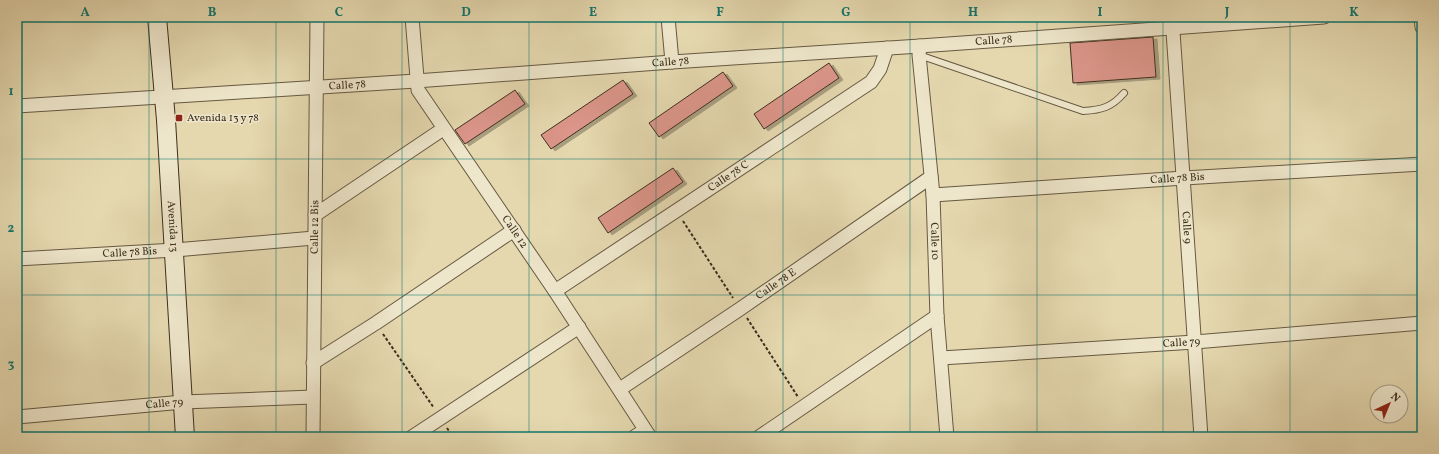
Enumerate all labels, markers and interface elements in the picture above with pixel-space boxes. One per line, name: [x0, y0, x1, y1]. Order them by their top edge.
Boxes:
text: A: [80, 4, 90, 22]
text: B: [208, 4, 217, 22]
text: C: [335, 4, 343, 22]
text: D: [461, 4, 471, 22]
text: E: [589, 4, 597, 22]
text: F: [716, 4, 724, 22]
text: G: [841, 4, 851, 22]
text: H: [968, 4, 978, 22]
text: I: [1098, 4, 1103, 22]
text: J: [1224, 4, 1230, 22]
text: K: [1349, 4, 1359, 22]
street label: Calle 78: [975, 32, 1013, 50]
street label: Calle 78: [651, 53, 690, 71]
street label: Calle 78: [328, 77, 367, 94]
text: 1: [8, 83, 14, 101]
place label: Avenida 13 y 78: [187, 111, 259, 126]
marker: Avenida 13 y 78: [174, 113, 184, 123]
street label: Calle 78 C: [705, 157, 752, 195]
street label: Calle 78 Bis: [1150, 169, 1205, 188]
street label: Avenida 13: [163, 200, 181, 253]
street label: Calle 12 Bis: [307, 200, 323, 254]
street label: Calle 9: [1178, 211, 1195, 244]
street label: Calle 12: [498, 212, 531, 251]
text: 2: [8, 220, 15, 238]
street label: Calle 10: [926, 222, 943, 261]
street label: Calle 78 Bis: [102, 244, 158, 262]
street label: Calle 78 E: [753, 265, 800, 303]
street label: Calle 79: [1162, 334, 1201, 352]
text: 3: [8, 356, 15, 374]
north arrow: [1369, 384, 1409, 424]
text: N: [1387, 390, 1403, 406]
street label: Calle 79: [145, 394, 184, 413]

